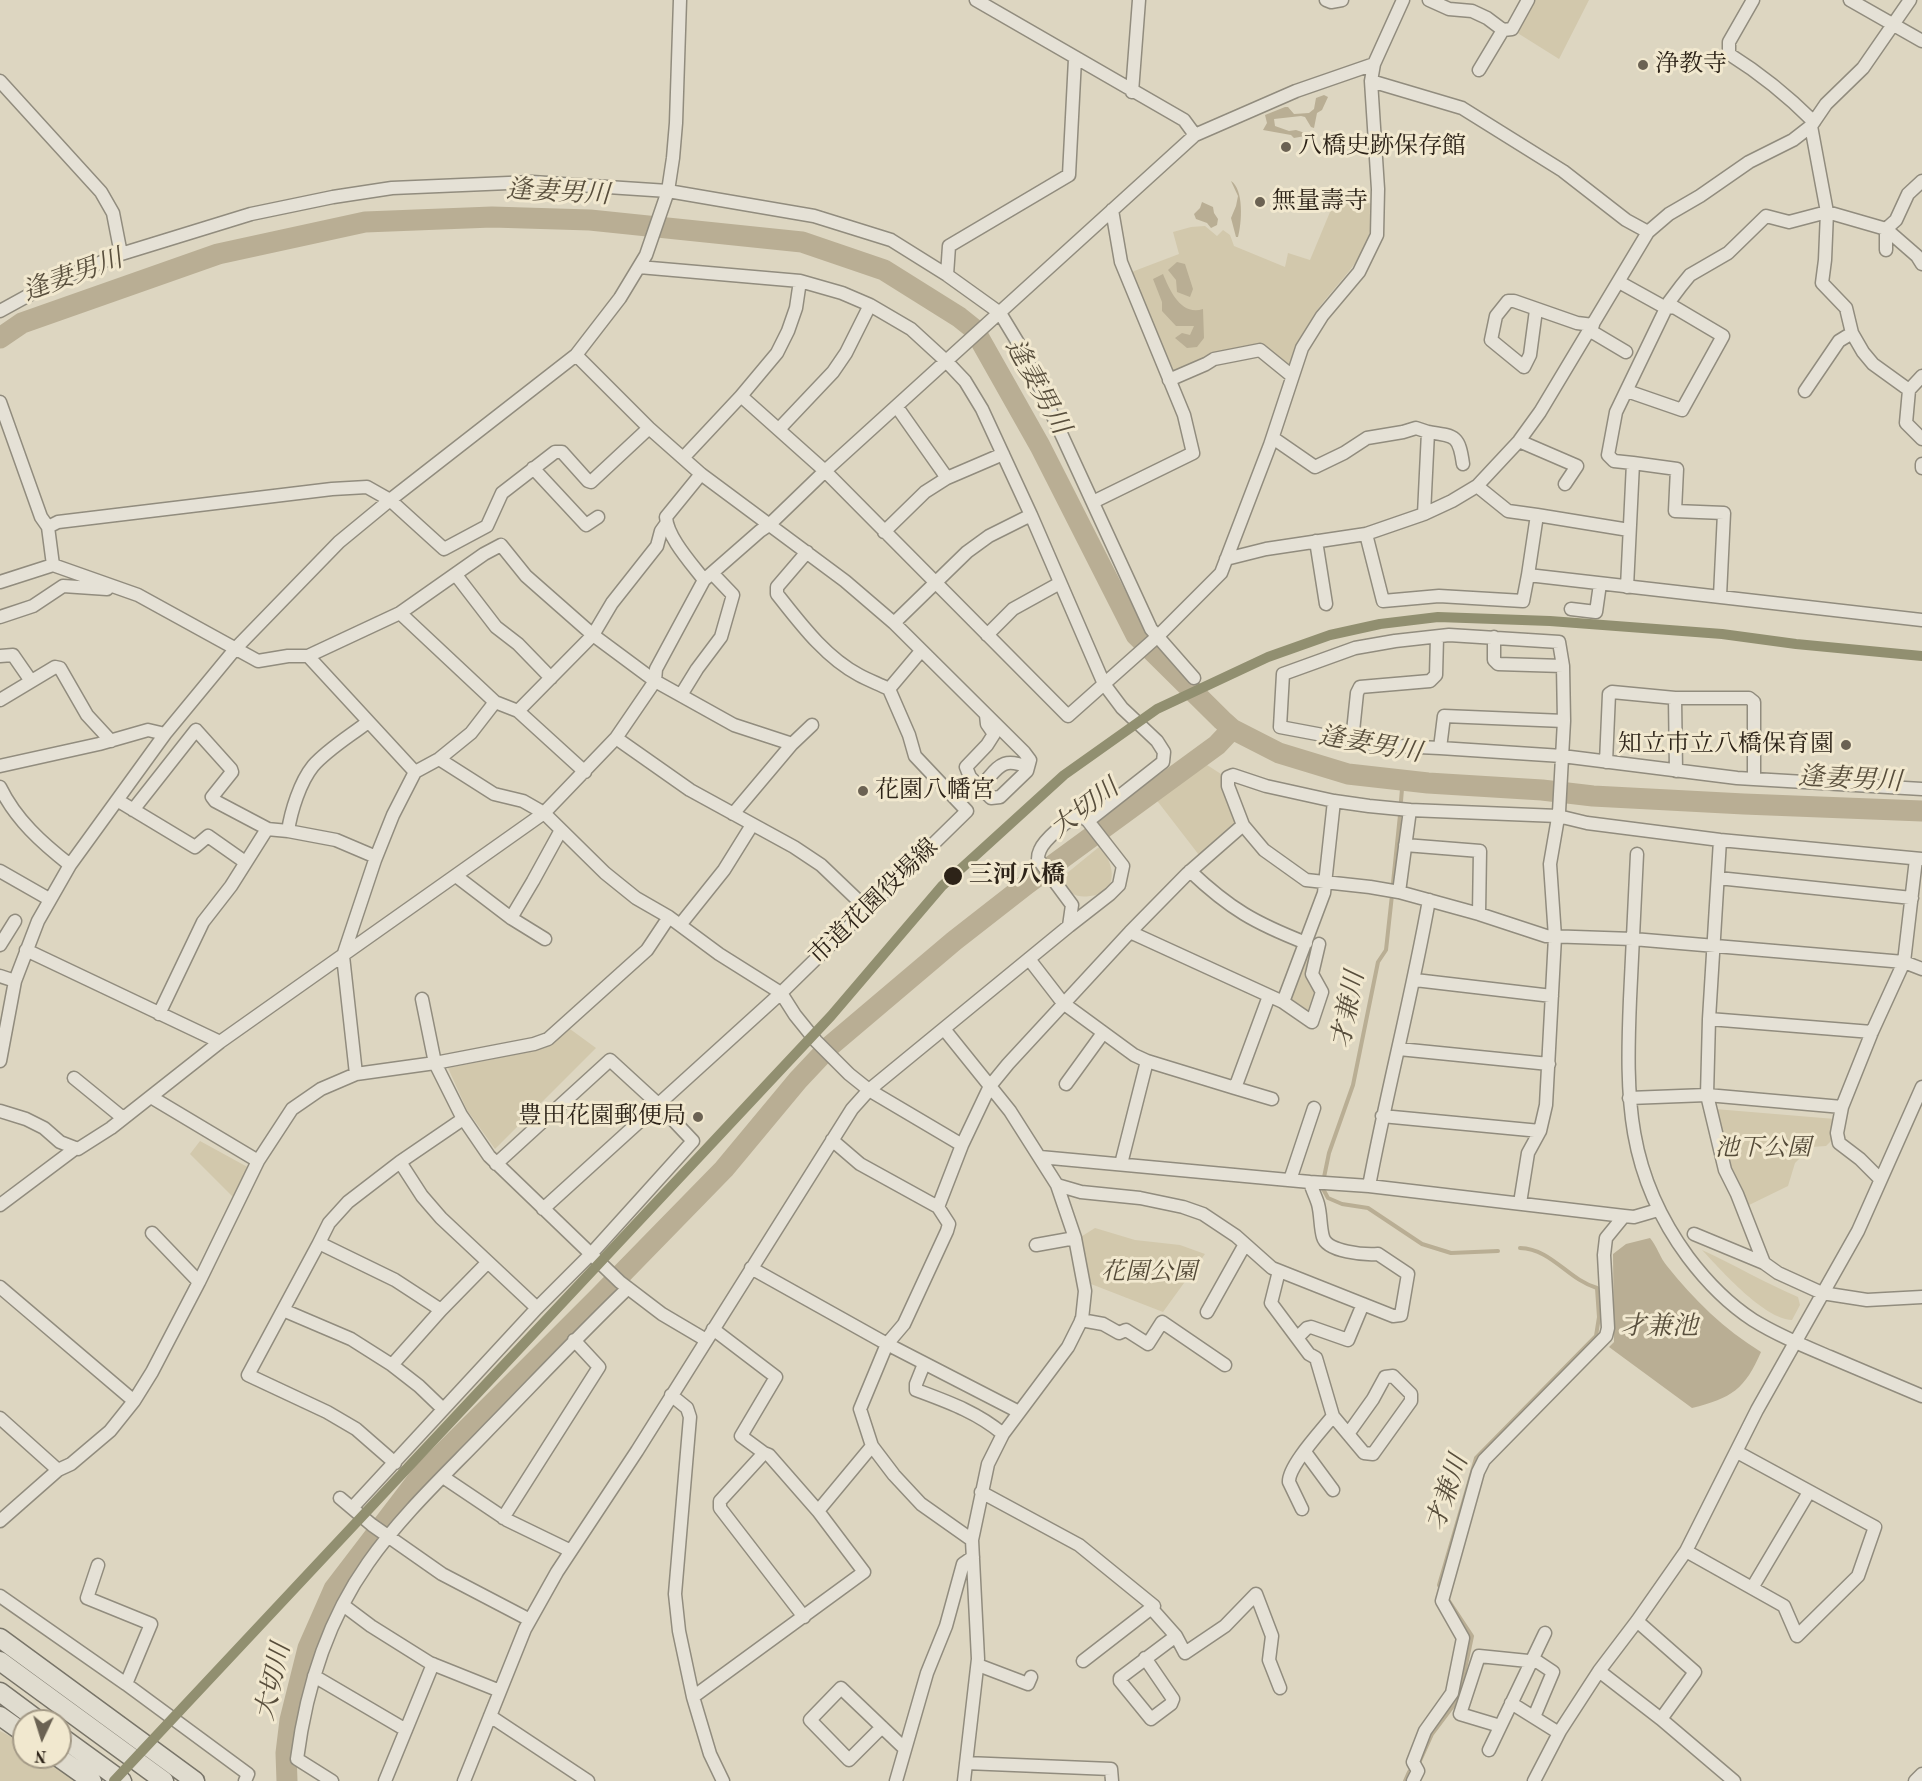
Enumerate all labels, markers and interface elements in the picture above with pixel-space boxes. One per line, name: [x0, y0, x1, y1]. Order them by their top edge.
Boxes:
place label: 浄教寺: [1655, 51, 1727, 79]
marker: 浄教寺: [1636, 58, 1650, 72]
place label: 八橋史跡保存館: [1298, 133, 1466, 161]
marker: 八橋史跡保存館: [1279, 140, 1293, 154]
water label: 逢妻男川: [505, 175, 611, 211]
place label: 無量壽寺: [1272, 188, 1368, 216]
marker: 無量壽寺: [1253, 195, 1267, 209]
water label: 逢妻男川: [19, 244, 127, 308]
water label: 逢妻男川: [998, 334, 1076, 440]
water label: 逢妻男川: [1316, 721, 1424, 769]
place label: 知立市立八橋保育園: [1618, 731, 1834, 759]
marker: 知立市立八橋保育園: [1839, 738, 1853, 752]
water label: 逢妻男川: [1797, 762, 1903, 798]
water label: 大切川: [1044, 773, 1126, 845]
place label: 花園八幡宮: [875, 777, 995, 805]
marker: 花園八幡宮: [856, 784, 870, 798]
street label: 市道花園役場線: [804, 833, 944, 971]
place label: 三河八橋: [969, 862, 1065, 890]
marker: 三河八橋: [942, 865, 964, 887]
water label: 才兼川: [1326, 969, 1372, 1051]
place label: 豊田花園郵便局: [518, 1103, 686, 1131]
marker: 豊田花園郵便局: [691, 1110, 705, 1124]
park label: 池下公園: [1715, 1135, 1811, 1163]
park label: 花園公園: [1101, 1259, 1197, 1287]
water label: 才兼池: [1620, 1311, 1698, 1343]
water label: 才兼川: [1421, 1451, 1475, 1535]
water label: 大切川: [250, 1640, 298, 1724]
north arrow: [12, 1709, 72, 1769]
text: N: [34, 1747, 48, 1763]

